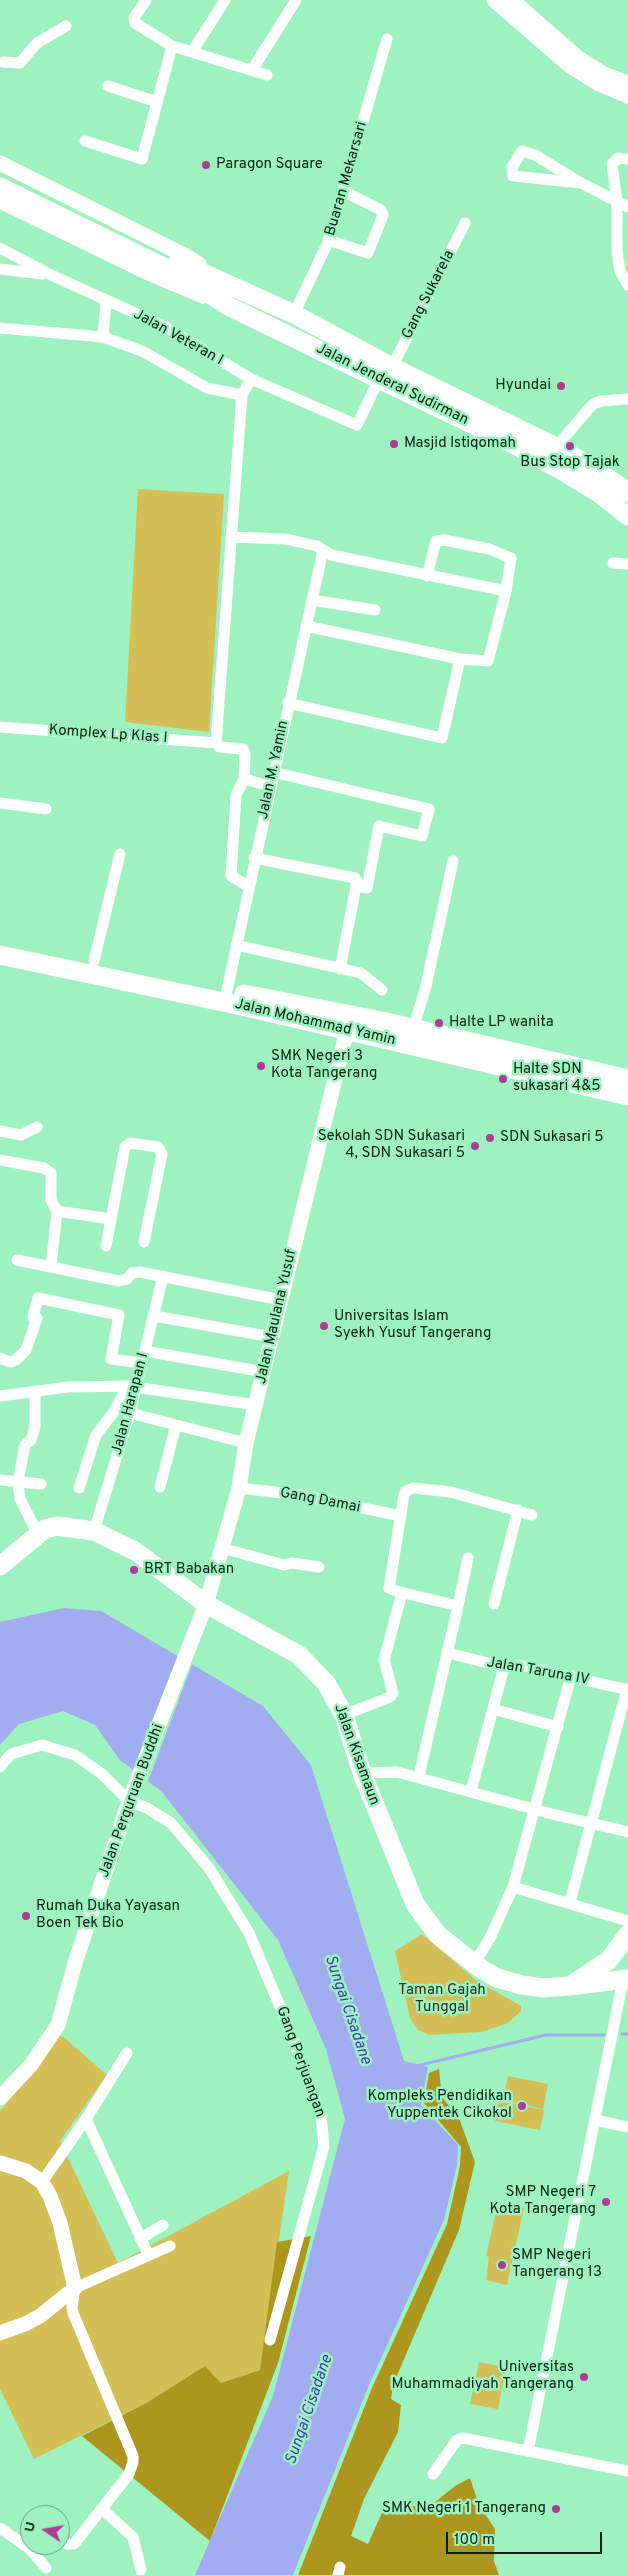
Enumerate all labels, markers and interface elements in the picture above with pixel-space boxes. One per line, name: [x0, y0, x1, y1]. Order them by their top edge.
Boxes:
street label: Buaran Mekarsari: [322, 120, 372, 238]
place label: Paragon Square: [216, 156, 323, 174]
marker: Paragon Square: [200, 159, 212, 171]
street label: Gang Sukarela: [399, 247, 459, 343]
street label: Jalan Veteran I: [130, 306, 226, 370]
street label: Jalan Jenderal Sudirman: [313, 340, 471, 430]
place label: Hyundai: [495, 377, 551, 395]
marker: Hyundai: [555, 380, 567, 392]
place label: Masjid Istiqomah: [404, 435, 516, 453]
marker: Masjid Istiqomah: [388, 438, 400, 450]
marker: Bus Stop Tajak: [564, 440, 576, 452]
place label: Bus Stop Tajak: [520, 454, 620, 472]
street label: Jalan M. Yamin: [255, 719, 293, 821]
street label: Komplex Lp Klas I: [48, 722, 168, 748]
street label: Jalan Mohammad Yamin: [233, 996, 397, 1050]
place label: Halte LP wanita: [449, 1014, 554, 1032]
marker: Halte LP wanita: [433, 1017, 445, 1029]
place label: SMK Negeri 3 Kota Tangerang: [271, 1048, 378, 1083]
marker: SMK Negeri 3 Kota Tangerang: [255, 1060, 267, 1072]
place label: Halte SDN sukasari 4&5: [513, 1061, 601, 1096]
marker: Halte SDN sukasari 4&5: [497, 1073, 509, 1085]
place label: Sekolah SDN Sukasari 4, SDN Sukasari 5: [318, 1128, 465, 1163]
place label: SDN Sukasari 5: [500, 1129, 604, 1147]
marker: SDN Sukasari 5: [484, 1132, 496, 1144]
marker: Sekolah SDN Sukasari 4, SDN Sukasari 5: [469, 1140, 481, 1152]
street label: Jalan Maulana Yusuf: [253, 1248, 301, 1386]
place label: Universitas Islam Syekh Yusuf Tangerang: [334, 1308, 491, 1343]
marker: Universitas Islam Syekh Yusuf Tangerang: [318, 1320, 330, 1332]
street label: Jalan Harapan I: [109, 1351, 153, 1457]
street label: Gang Damai: [278, 1484, 362, 1518]
place label: BRT Babakan: [144, 1561, 234, 1579]
marker: BRT Babakan: [128, 1564, 140, 1576]
street label: Jalan Taruna IV: [485, 1654, 591, 1690]
street label: Jalan Kisamaun: [329, 1702, 383, 1808]
street label: Jalan Perguruan Buddhi: [96, 1722, 168, 1880]
place label: Rumah Duka Yayasan Boen Tek Bio: [36, 1898, 180, 1933]
marker: Rumah Duka Yayasan Boen Tek Bio: [20, 1910, 32, 1922]
water label: Sungai Cisadane: [319, 1953, 375, 2067]
park label: Taman Gajah Tunggal: [398, 1982, 486, 2017]
street label: Gang Perjuangan: [272, 2004, 328, 2120]
place label: Kompleks Pendidikan Yuppentek Cikokol: [368, 2088, 512, 2123]
marker: Kompleks Pendidikan Yuppentek Cikokol: [516, 2100, 528, 2112]
place label: SMP Negeri 7 Kota Tangerang: [489, 2184, 596, 2219]
marker: SMP Negeri 7 Kota Tangerang: [600, 2196, 612, 2208]
place label: SMP Negeri Tangerang 13: [512, 2247, 602, 2282]
marker: SMP Negeri Tangerang 13: [496, 2259, 508, 2271]
water label: Sungai Cisadane: [282, 2353, 338, 2467]
place label: Universitas Muhammadiyah Tangerang: [392, 2359, 574, 2394]
marker: Universitas Muhammadiyah Tangerang: [578, 2371, 590, 2383]
place label: SMK Negeri 1 Tangerang: [382, 2500, 546, 2518]
marker: SMK Negeri 1 Tangerang: [550, 2503, 562, 2515]
north arrow: [20, 2505, 70, 2555]
text: U: [21, 2520, 40, 2534]
scale bar: [448, 2522, 604, 2554]
text: 100 m: [454, 2531, 495, 2550]

